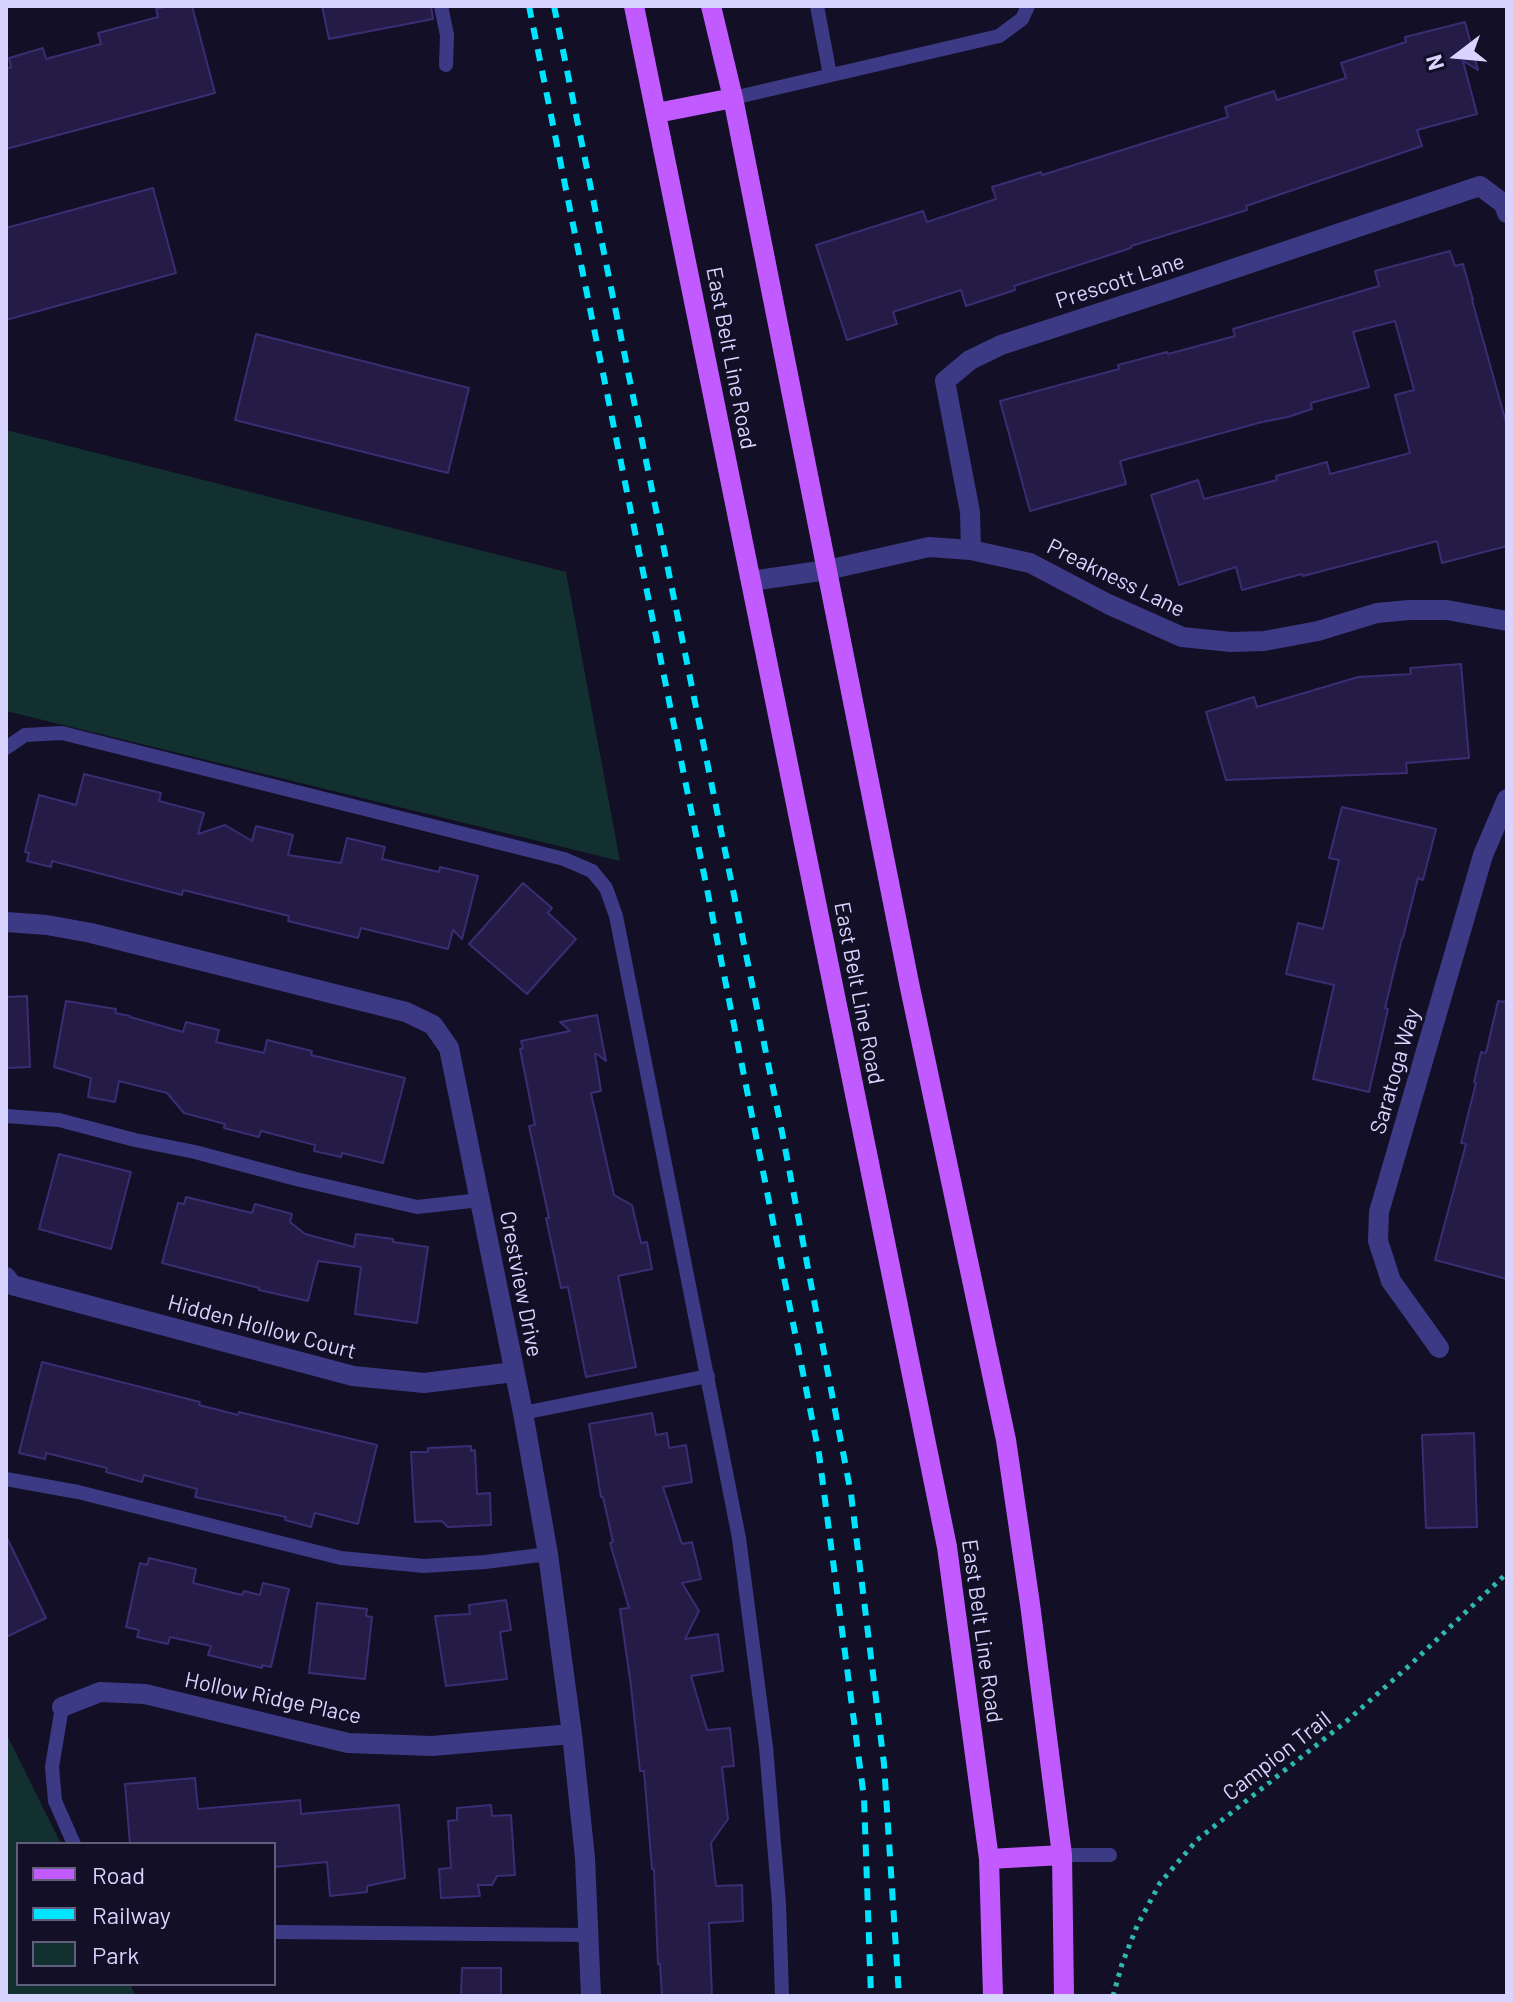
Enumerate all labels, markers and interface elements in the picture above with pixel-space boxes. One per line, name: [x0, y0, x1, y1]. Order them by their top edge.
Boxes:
north arrow: [1417, 16, 1497, 96]
text: N: [1419, 52, 1448, 73]
street label: Prescott Lane: [1052, 248, 1188, 314]
street label: East Belt Line Road: [700, 265, 762, 451]
street label: Preakness Lane: [1043, 533, 1189, 623]
street label: East Belt Line Road: [828, 900, 890, 1086]
street label: Saratoga Way: [1364, 1005, 1426, 1137]
street label: Crestview Drive: [494, 1209, 548, 1359]
street label: Hidden Hollow Court: [165, 1289, 359, 1365]
street label: East Belt Line Road: [956, 1538, 1008, 1724]
street label: Hollow Ridge Place: [182, 1666, 364, 1730]
street label: Campion Trail: [1218, 1706, 1336, 1806]
legend: [16, 1842, 276, 1986]
text: Road: [92, 1860, 145, 1889]
text: Railway: [92, 1900, 171, 1929]
text: Park: [92, 1940, 139, 1969]

